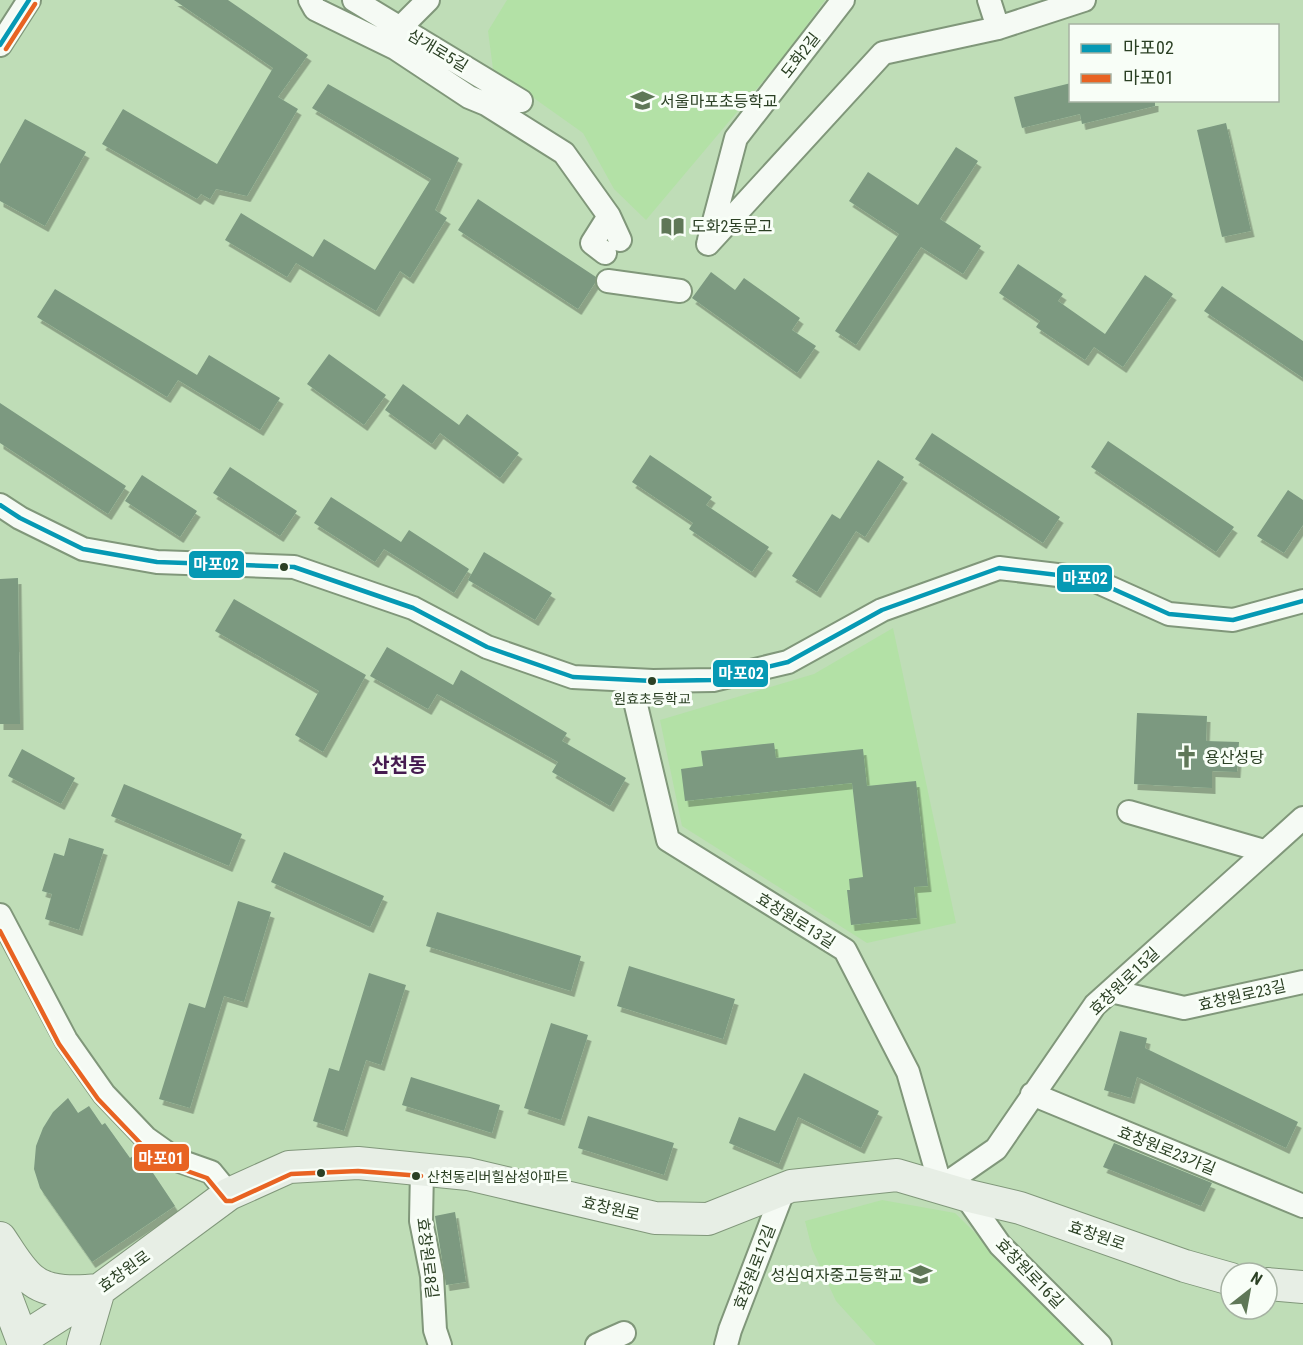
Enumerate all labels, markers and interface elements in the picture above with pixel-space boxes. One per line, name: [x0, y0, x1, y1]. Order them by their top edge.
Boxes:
legend: [1069, 24, 1279, 102]
street label: 삼개로5길: [404, 25, 471, 76]
street label: 도화2길: [777, 29, 824, 82]
text: 마포02: [1123, 37, 1174, 58]
text: 마포01: [1123, 67, 1174, 88]
school or university icon: 서울마포초등학교: [629, 88, 655, 114]
place label: 서울마포초등학교: [660, 92, 778, 111]
library icon: 도화2동문고: [660, 213, 686, 239]
place label: 도화2동문고: [691, 217, 773, 236]
line badge: 마포02: [188, 550, 245, 579]
text: 마포02: [193, 555, 239, 574]
unlabelled marker: [278, 561, 290, 573]
line badge: 마포02: [1056, 564, 1113, 593]
text: 마포02: [1062, 569, 1108, 588]
line badge: 마포02: [712, 659, 769, 688]
text: 마포02: [718, 664, 764, 683]
marker: 원효초등학교: [646, 675, 658, 687]
place label: 원효초등학교: [613, 691, 691, 707]
church icon: 용산성당: [1174, 744, 1200, 770]
place label: 용산성당: [1205, 748, 1264, 767]
district label: 산천동: [371, 753, 427, 777]
street label: 효창원로13길: [753, 889, 839, 952]
street label: 효창원로15길: [1086, 943, 1163, 1019]
street label: 효창원로23길: [1196, 976, 1288, 1015]
street label: 효창원로23가길: [1115, 1122, 1219, 1179]
line badge: 마포01: [133, 1143, 190, 1172]
text: 마포01: [138, 1149, 184, 1168]
unlabelled marker: [315, 1167, 327, 1179]
place label: 산천동리버힐삼성아파트: [427, 1169, 569, 1185]
marker: 산천동리버힐삼성아파트: [410, 1170, 422, 1182]
street label: 효창원로: [580, 1193, 642, 1224]
street label: 효창원로8길: [413, 1216, 442, 1300]
street label: 효창원로: [1066, 1217, 1128, 1254]
street label: 효창원로12길: [730, 1222, 779, 1312]
street label: 효창원로16길: [992, 1235, 1068, 1312]
street label: 효창원로: [95, 1246, 154, 1296]
north arrow: [1219, 1261, 1279, 1321]
school or university icon: 성심여자중고등학교: [908, 1262, 934, 1288]
place label: 성심여자중고등학교: [771, 1266, 903, 1285]
text: N: [1247, 1268, 1266, 1289]

